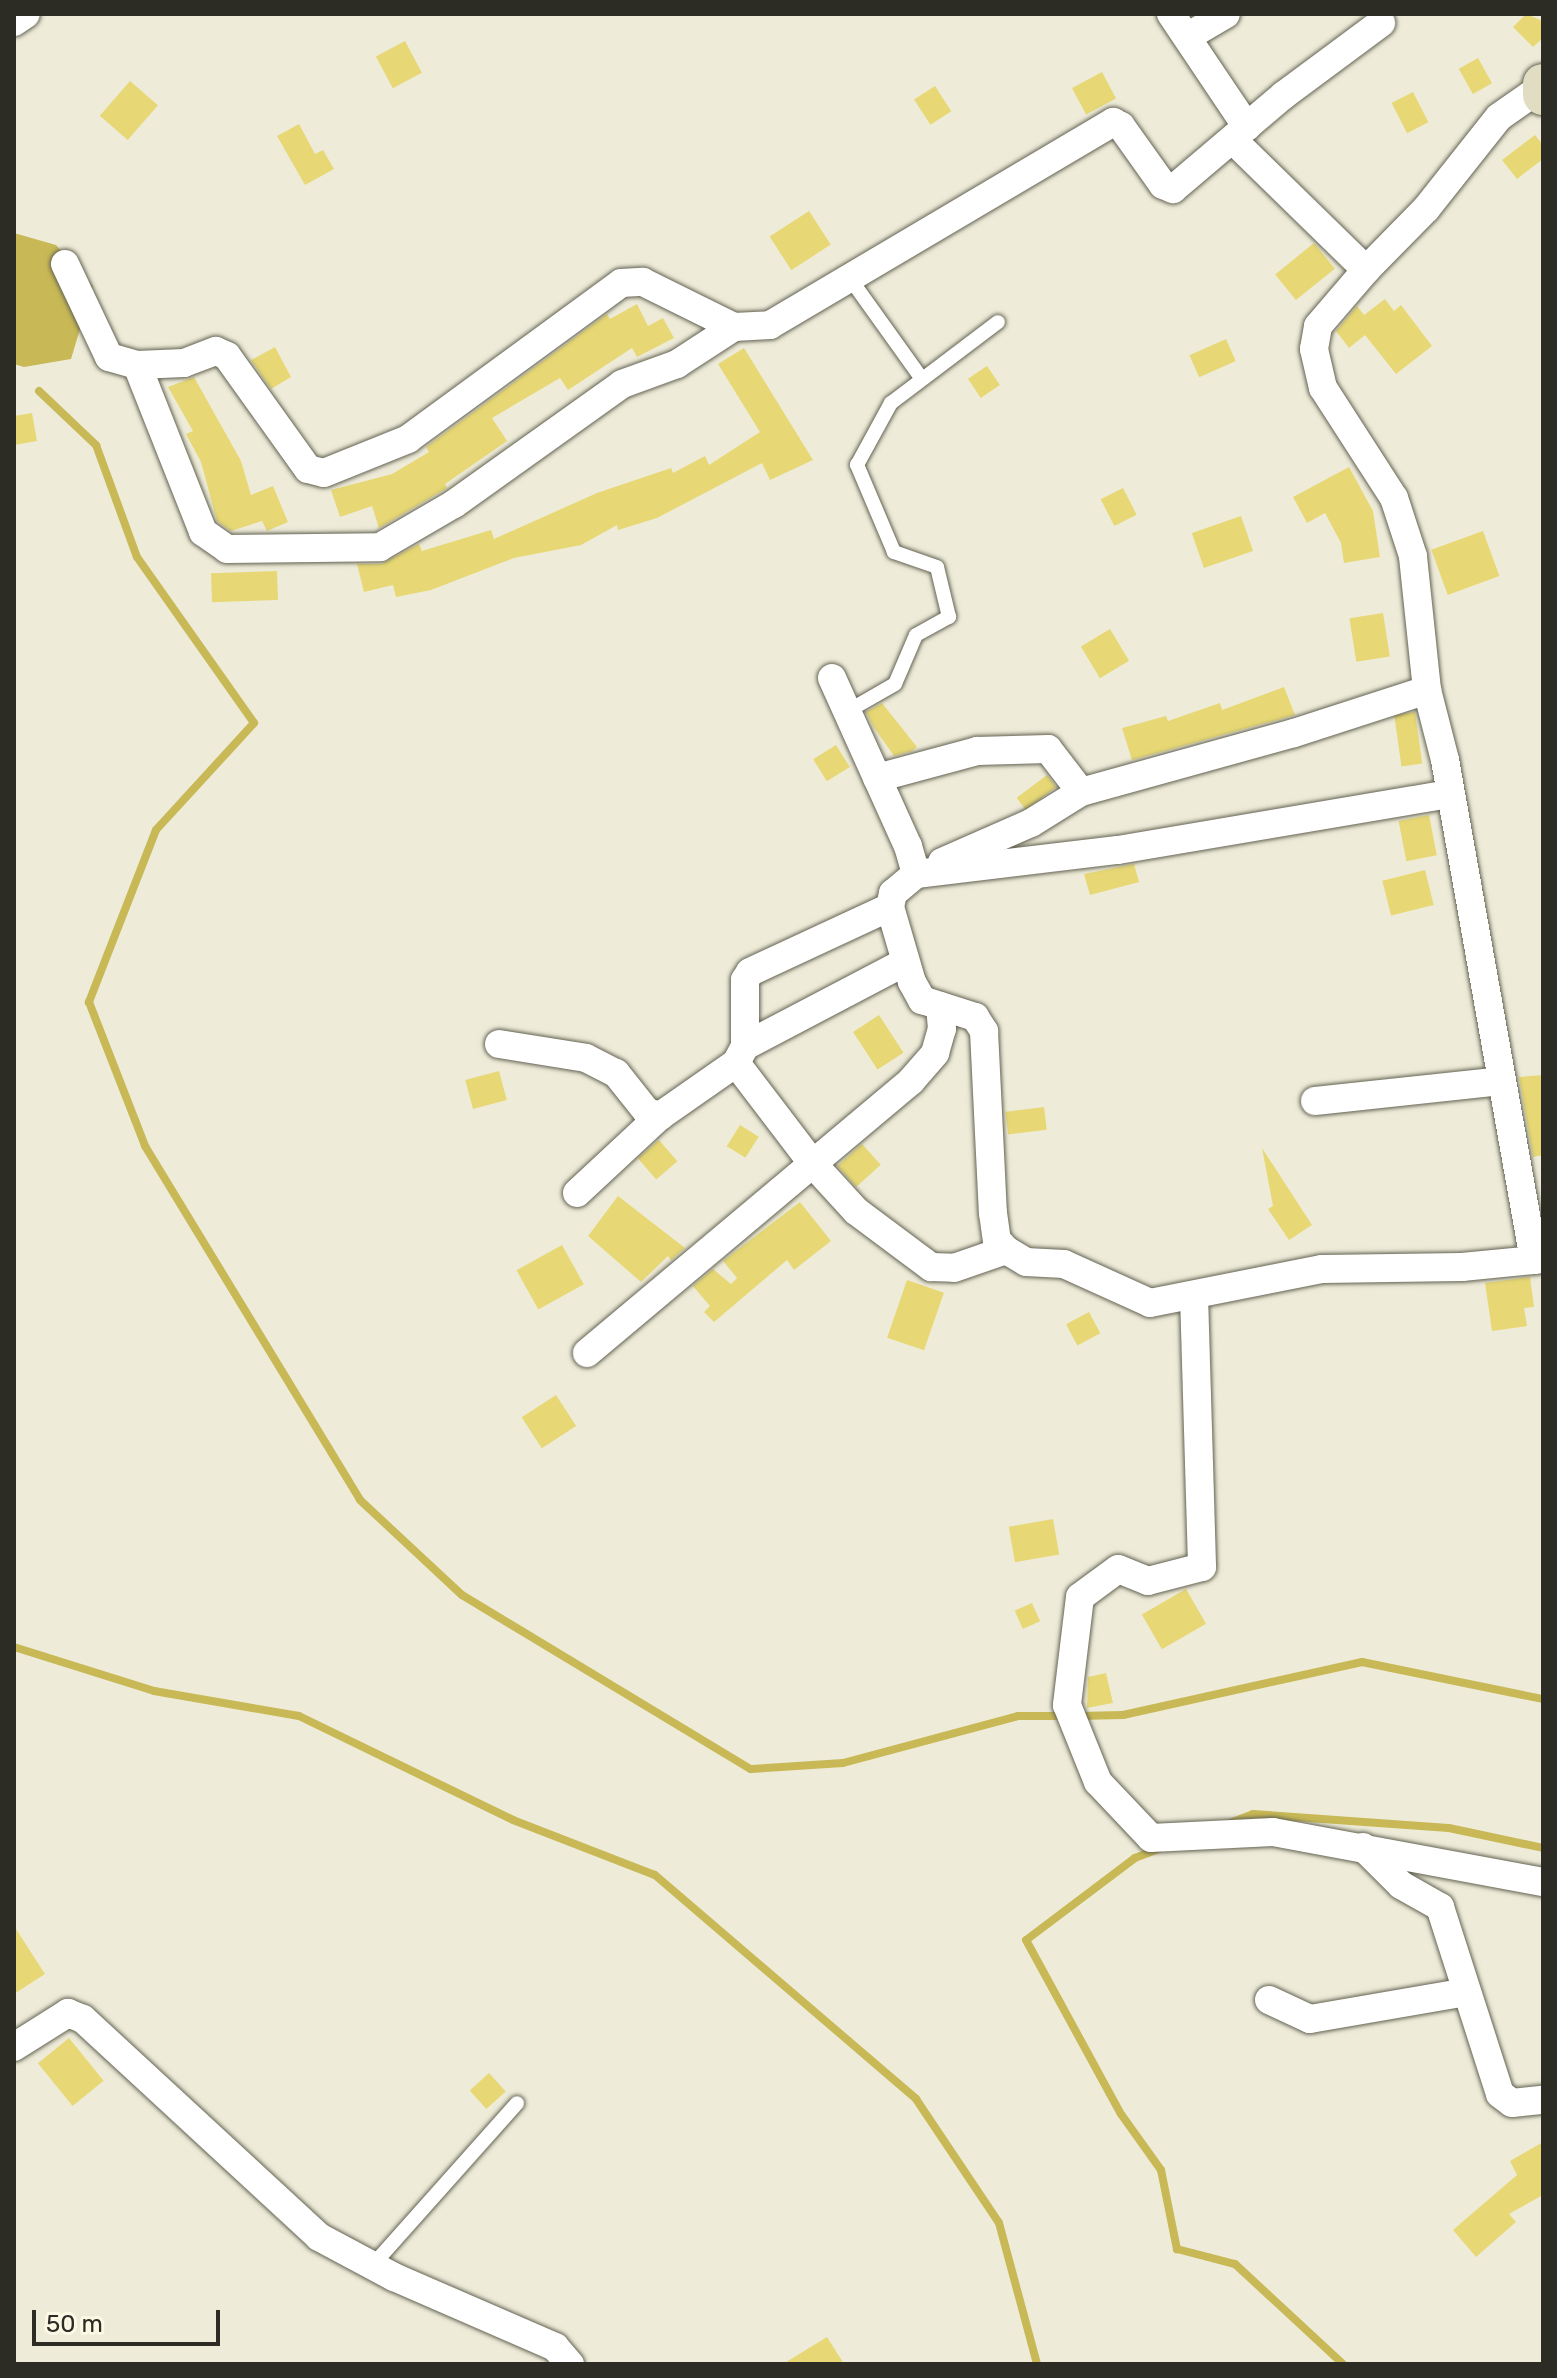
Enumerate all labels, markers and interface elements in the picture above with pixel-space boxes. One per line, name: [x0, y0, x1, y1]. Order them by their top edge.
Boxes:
scale bar: [36, 2294, 224, 2344]
text: 50 m: [46, 2310, 103, 2338]

